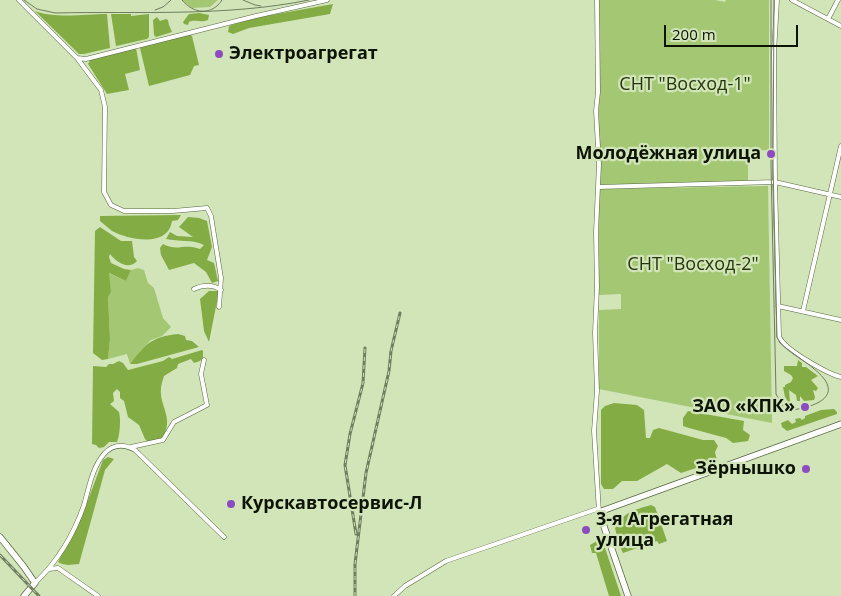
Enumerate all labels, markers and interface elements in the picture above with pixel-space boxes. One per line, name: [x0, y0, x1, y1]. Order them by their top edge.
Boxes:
scale bar: [666, 15, 800, 47]
text: 200 m: [672, 24, 716, 44]
place label: Электроагрегат: [229, 43, 378, 65]
marker: Электроагрегат: [213, 48, 225, 60]
park label: СНТ "Восход-1": [619, 74, 751, 96]
place label: Молодёжная улица: [576, 143, 761, 165]
marker: Молодёжная улица: [765, 148, 777, 160]
park label: СНТ "Восход-2": [627, 254, 759, 276]
place label: ЗАО «КПК»: [692, 396, 795, 418]
marker: ЗАО «КПК»: [799, 401, 811, 413]
place label: Зёрнышко: [695, 458, 796, 480]
marker: Зёрнышко: [800, 463, 812, 475]
place label: Курскавтосервис-Л: [241, 493, 422, 515]
marker: Курскавтосервис-Л: [225, 498, 237, 510]
place label: 3-я Агрегатная улица: [596, 509, 733, 552]
marker: 3-я Агрегатная улица: [580, 524, 592, 536]

